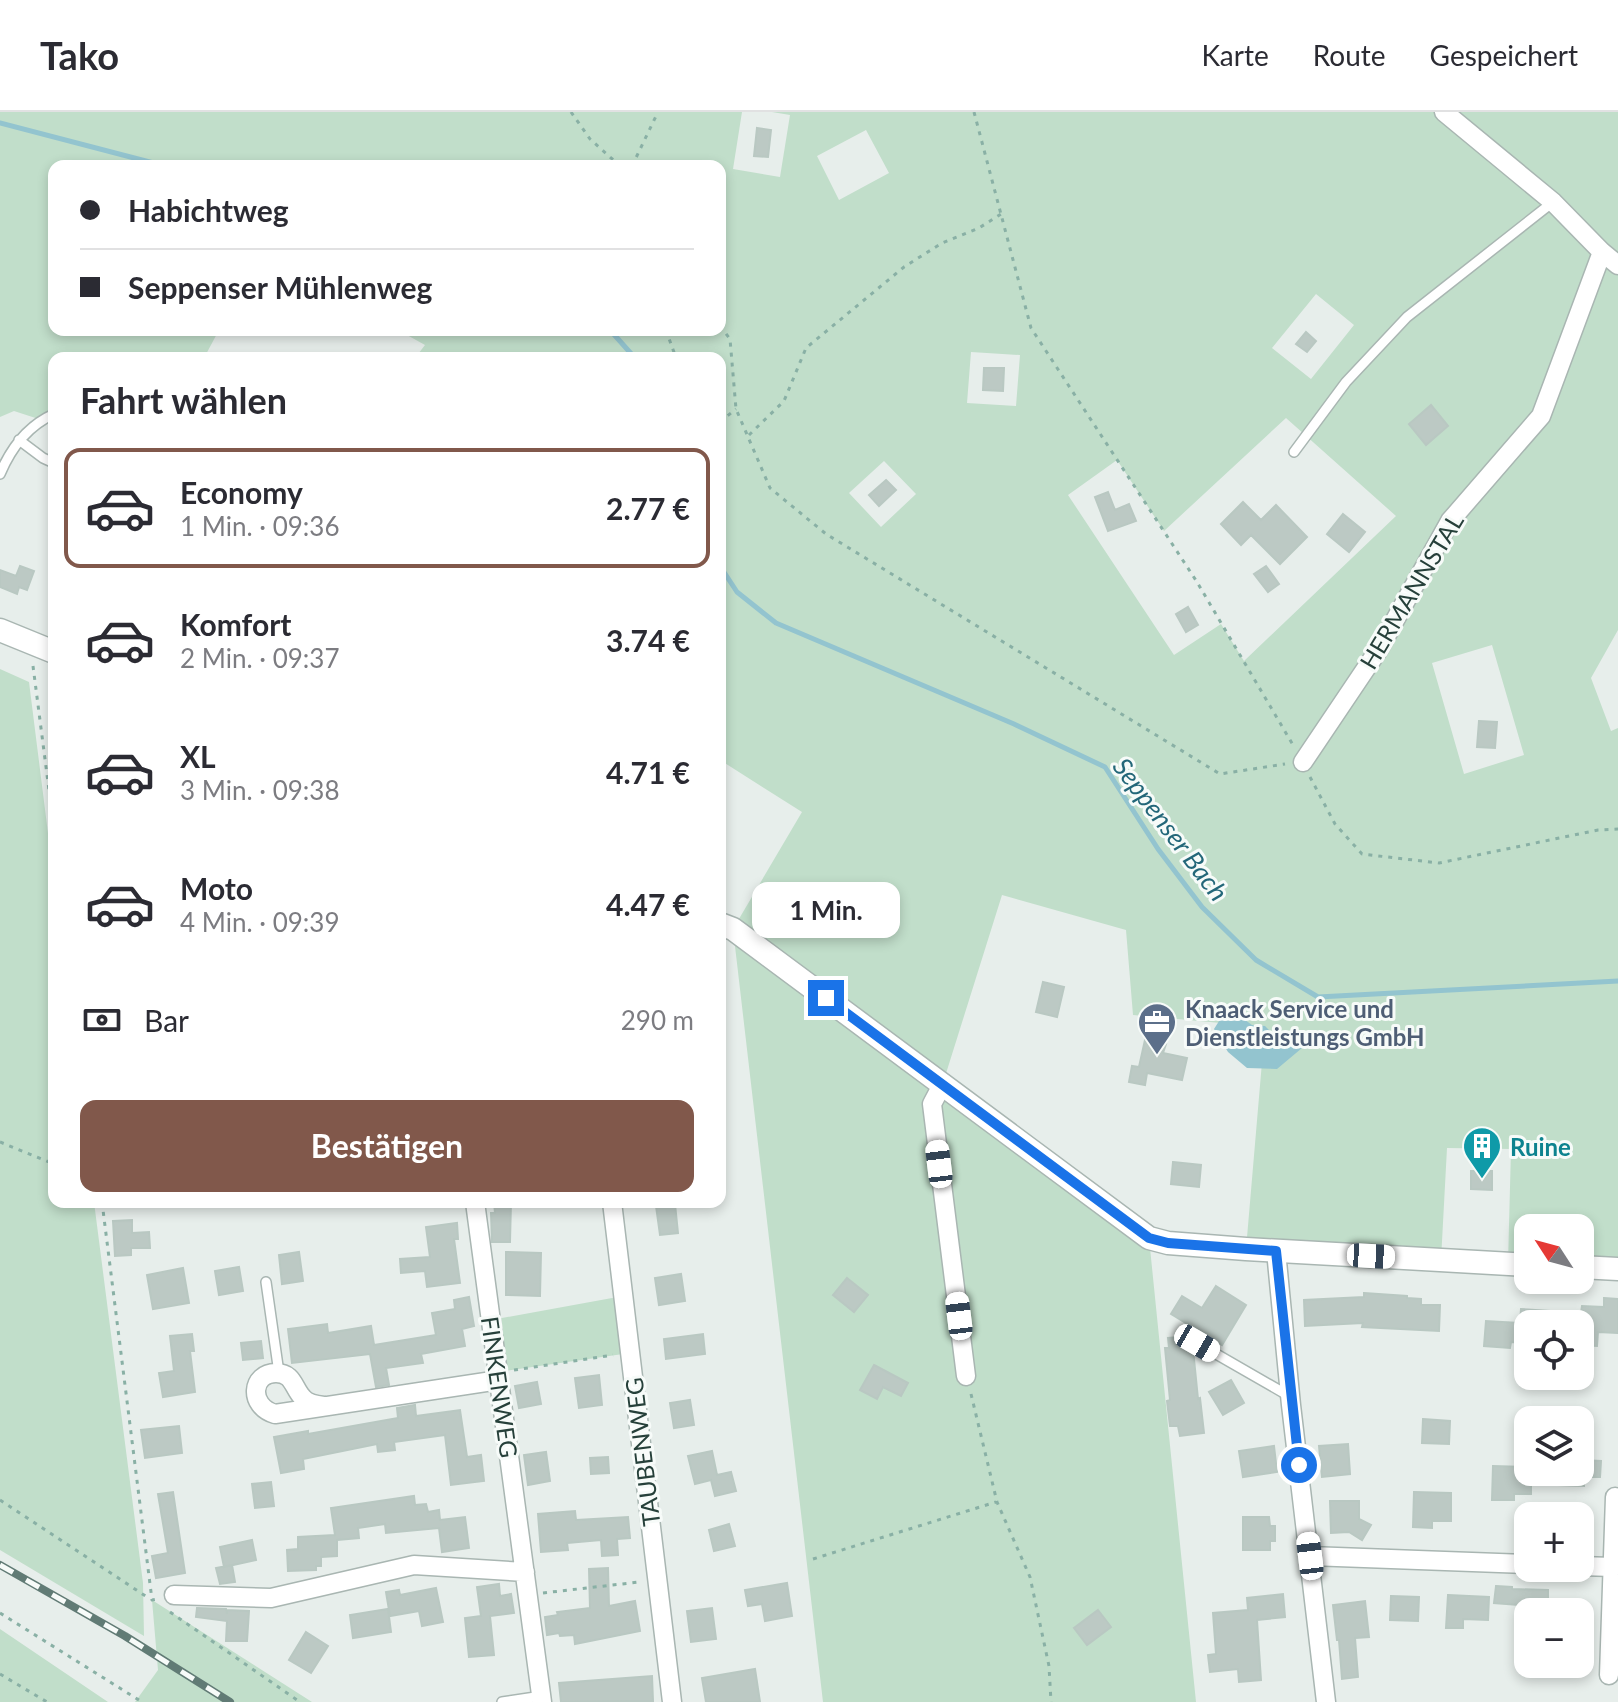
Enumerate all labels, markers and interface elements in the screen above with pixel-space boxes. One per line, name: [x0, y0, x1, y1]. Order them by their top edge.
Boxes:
text: Tako: [40, 32, 119, 78]
text: Karte: [1201, 38, 1269, 72]
text: Route: [1313, 38, 1386, 72]
text: Gespeichert: [1430, 38, 1578, 72]
text: Habichtweg: [128, 192, 289, 228]
text: Seppenser Mühlenweg: [128, 269, 432, 305]
text: Fahrt wählen: [80, 378, 287, 422]
icon: car: [84, 472, 156, 544]
text: Economy: [180, 474, 303, 510]
text: 2.77 €: [606, 490, 690, 526]
street label: HERMANNSTAL: [1353, 508, 1469, 674]
text: 1 Min. · 09:36: [180, 510, 339, 542]
icon: car: [84, 604, 156, 676]
text: Komfort: [180, 606, 291, 642]
text: 3.74 €: [606, 622, 690, 658]
text: 2 Min. · 09:37: [180, 642, 339, 674]
icon: car: [84, 736, 156, 808]
text: XL: [180, 738, 216, 774]
water label: Seppenser Bach: [1107, 751, 1235, 907]
text: 4.71 €: [606, 754, 690, 790]
text: 3 Min. · 09:38: [180, 774, 339, 806]
icon: car: [84, 868, 156, 940]
text: Moto: [180, 870, 253, 906]
callout: 1 Min.: [752, 882, 900, 938]
text: 4.47 €: [606, 886, 690, 922]
text: 1 Min.: [789, 894, 863, 926]
text: 4 Min. · 09:39: [180, 906, 339, 938]
route end: [808, 980, 844, 1016]
place label: Knaack Service und Dienstleistungs GmbH: [1185, 994, 1425, 1051]
icon: cash: [80, 998, 124, 1042]
office icon: Knaack Service und Dienstleistungs GmbH: [1136, 1001, 1178, 1056]
text: Bar: [144, 1002, 189, 1038]
text: 290 m: [621, 1004, 694, 1036]
button: Bestätigen: [80, 1100, 694, 1192]
building icon: Ruine: [1461, 1125, 1503, 1180]
place label: Ruine: [1510, 1132, 1571, 1161]
car: [924, 1139, 954, 1189]
north arrow: [1514, 1214, 1594, 1294]
map controls: [1514, 1214, 1594, 1678]
car: [1346, 1243, 1396, 1269]
car: [944, 1291, 974, 1341]
button: locate: [1514, 1310, 1594, 1390]
street label: FINKENWEG: [476, 1314, 524, 1460]
car: [1170, 1321, 1224, 1365]
street label: TAUBENWEG: [618, 1376, 666, 1528]
button: layers: [1514, 1406, 1594, 1486]
route start: [1281, 1447, 1317, 1483]
button: +: [1514, 1502, 1594, 1582]
car: [1295, 1531, 1325, 1581]
button: −: [1514, 1598, 1594, 1678]

